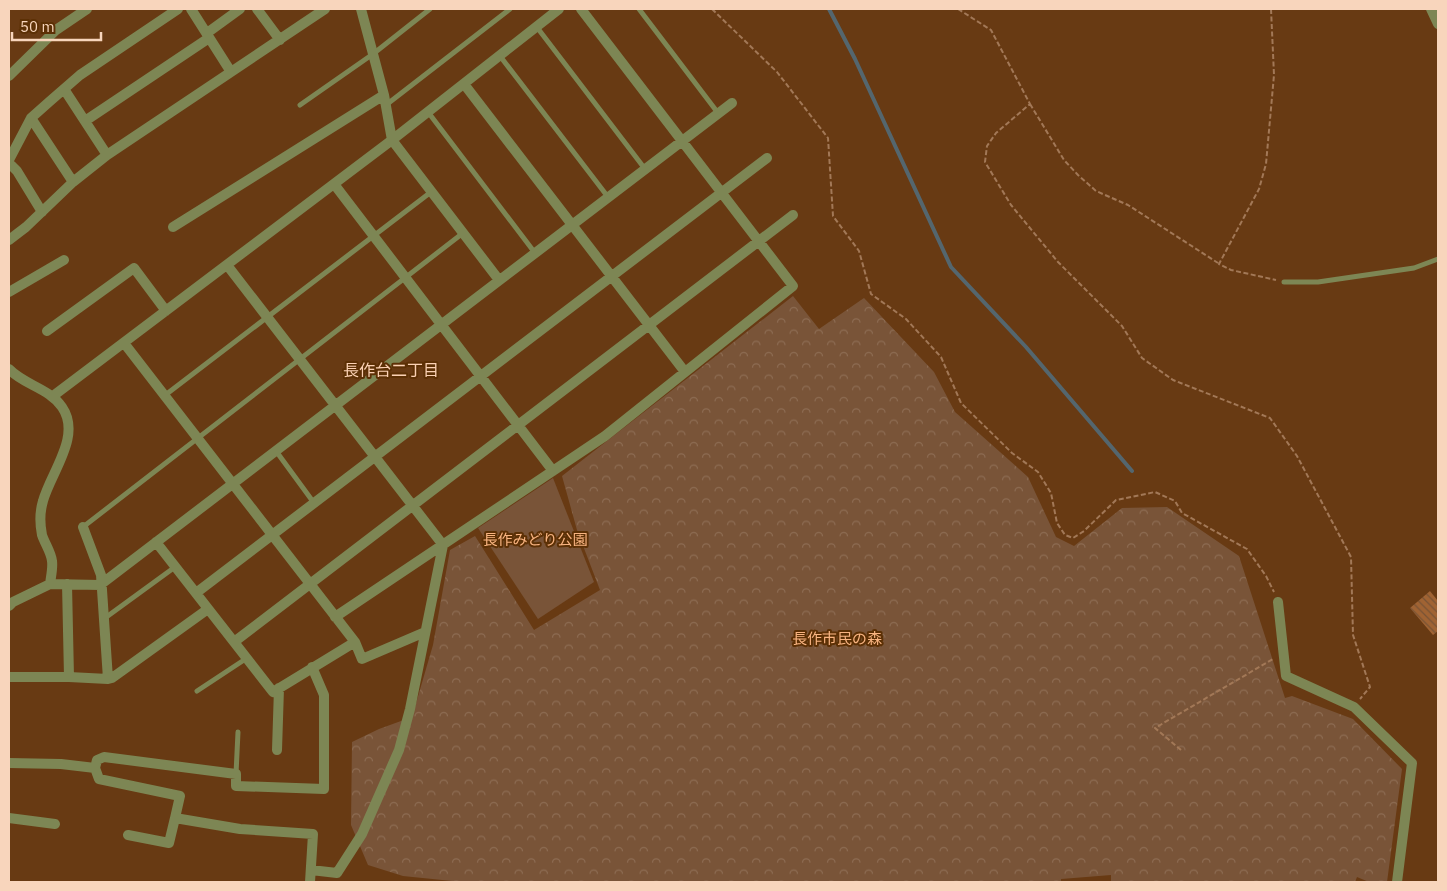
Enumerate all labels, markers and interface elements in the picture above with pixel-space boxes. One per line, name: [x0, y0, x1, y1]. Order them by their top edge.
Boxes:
scale bar: [12, 10, 101, 42]
text: 50 m: [20, 17, 55, 36]
district label: 長作台二丁目: [343, 360, 439, 380]
park label: 長作みどり公園: [482, 530, 588, 549]
park label: 長作市民の森: [792, 629, 882, 648]

